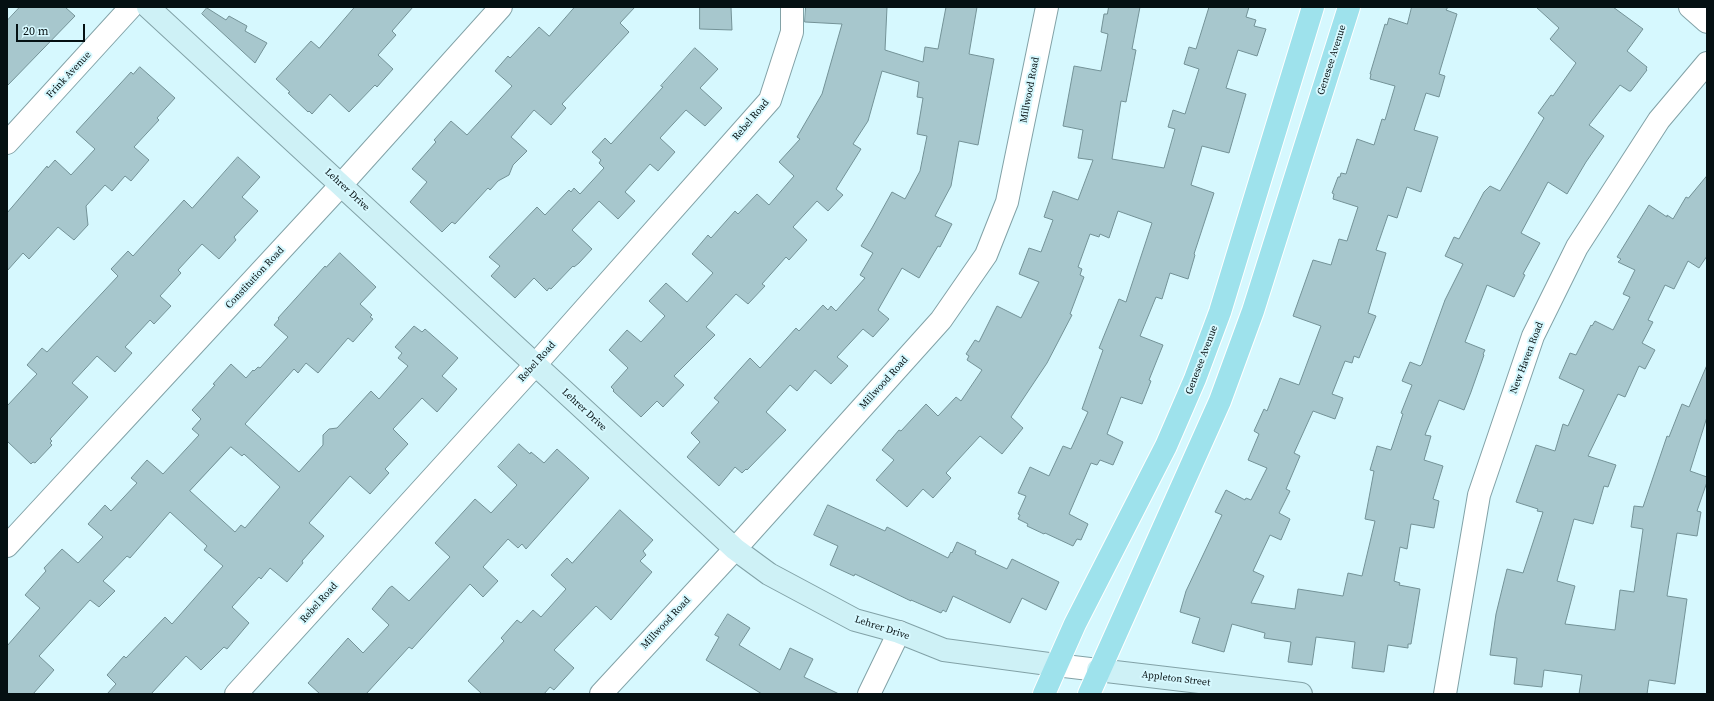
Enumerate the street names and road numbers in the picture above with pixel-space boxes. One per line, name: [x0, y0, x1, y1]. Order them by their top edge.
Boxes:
street label: Genesee Avenue: [1315, 24, 1349, 96]
street label: Frink Avenue: [44, 49, 94, 101]
street label: Millwood Road: [1018, 56, 1042, 124]
street label: Rebel Road: [730, 97, 772, 143]
street label: Lehrer Drive: [322, 166, 372, 214]
street label: Constitution Road: [223, 245, 287, 311]
street label: New Haven Road: [1508, 320, 1546, 396]
street label: Genesee Avenue: [1183, 324, 1221, 396]
street label: Rebel Road: [516, 339, 558, 385]
street label: Millwood Road: [857, 354, 911, 412]
street label: Lehrer Drive: [559, 386, 609, 434]
street label: Rebel Road: [298, 580, 340, 626]
street label: Millwood Road: [639, 594, 693, 652]
street label: Lehrer Drive: [853, 614, 911, 642]
street label: Appleton Street: [1141, 669, 1211, 689]

